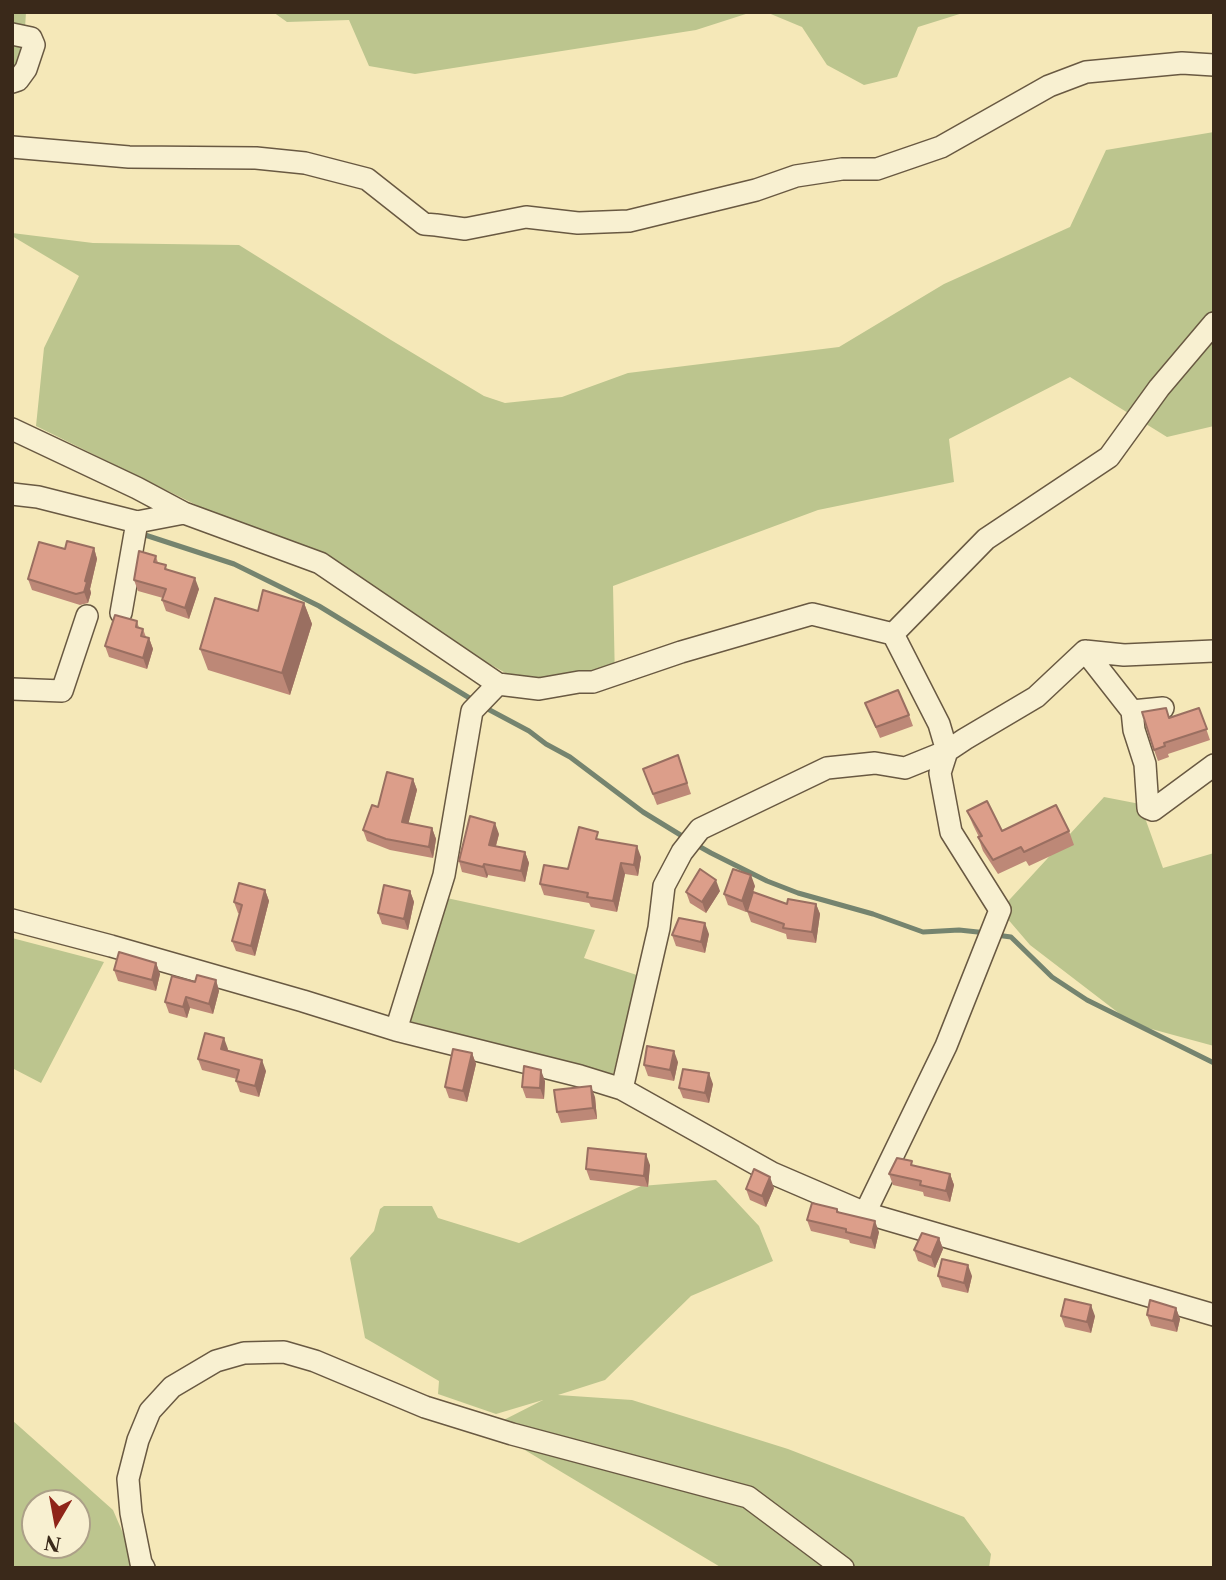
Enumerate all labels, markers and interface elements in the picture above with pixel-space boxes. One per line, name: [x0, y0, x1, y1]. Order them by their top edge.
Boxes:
north arrow: [21, 1489, 91, 1559]
text: N: [42, 1530, 63, 1556]

